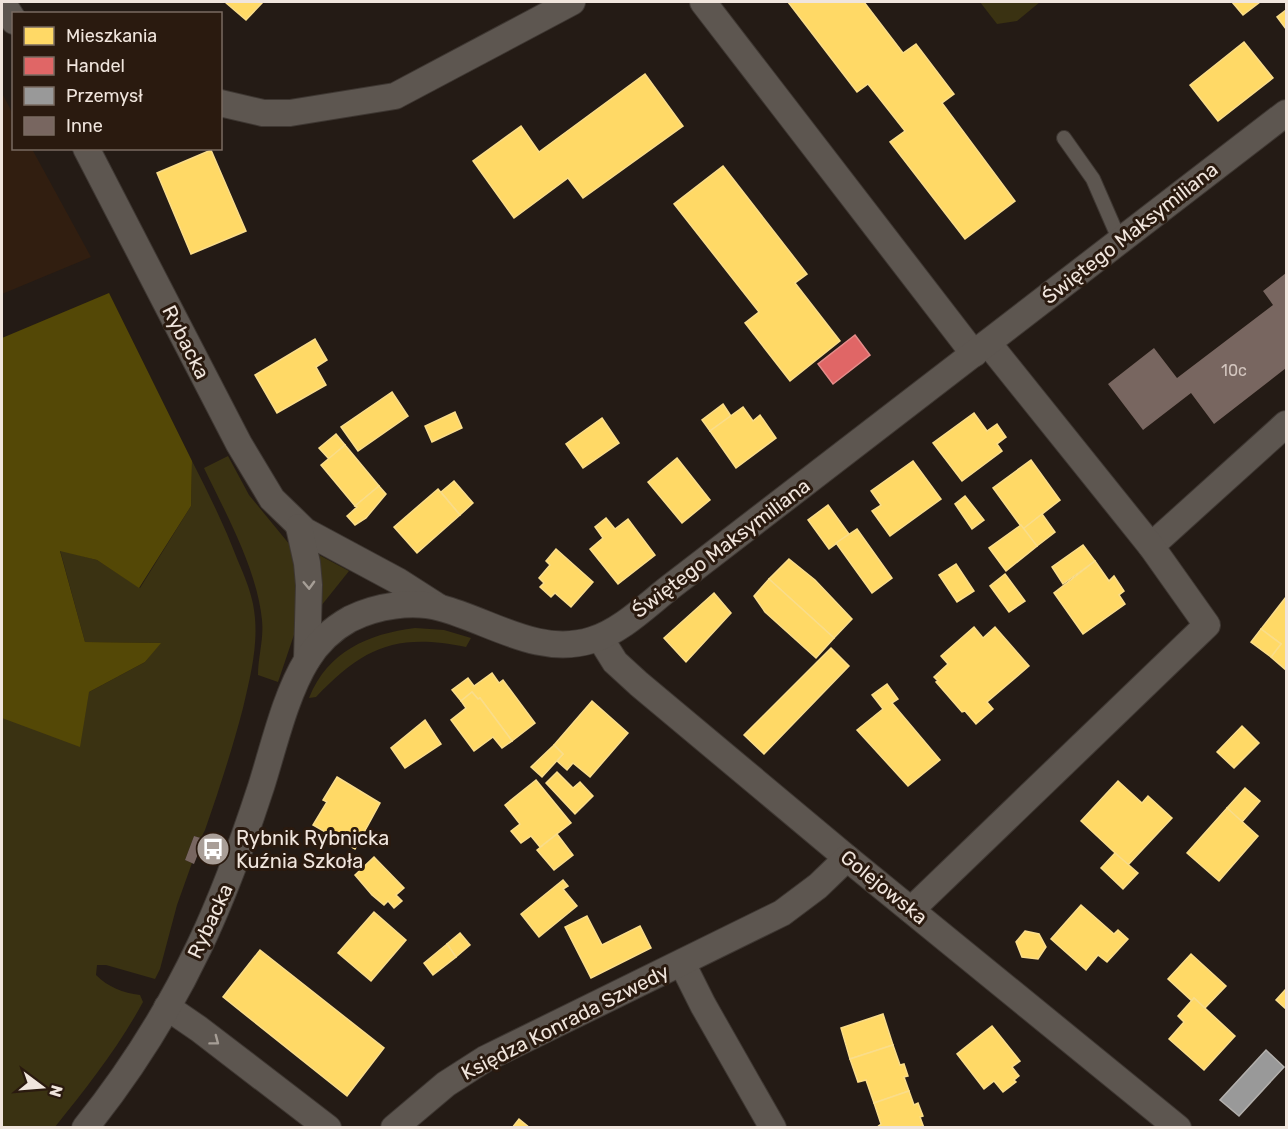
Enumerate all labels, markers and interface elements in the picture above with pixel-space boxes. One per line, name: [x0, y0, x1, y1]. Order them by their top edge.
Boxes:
legend: [12, 12, 222, 150]
text: Mieszkania: [66, 25, 157, 47]
text: Handel: [66, 55, 125, 77]
text: Przemysł: [66, 85, 143, 107]
text: Inne: [66, 115, 103, 137]
street label: Świętego Maksymiliana: [1037, 157, 1223, 309]
street label: Rybacka: [157, 301, 215, 383]
house number: 10c: [1221, 361, 1247, 380]
street label: Świętego Maksymiliana: [627, 473, 815, 623]
one-way arrow: [303, 580, 315, 589]
place label: Rybnik Rybnicka Kuźnia Szkoła: [236, 826, 389, 873]
bus stop icon: Rybnik Rybnicka Kuźnia Szkoła: [195, 831, 231, 867]
street label: Golejowska: [836, 845, 932, 929]
street label: Rybacka: [182, 880, 238, 962]
street label: Księdza Konrada Szwedy: [457, 959, 673, 1085]
one-way arrow: [208, 1033, 219, 1044]
north arrow: [12, 1057, 72, 1117]
text: N: [45, 1083, 67, 1099]

